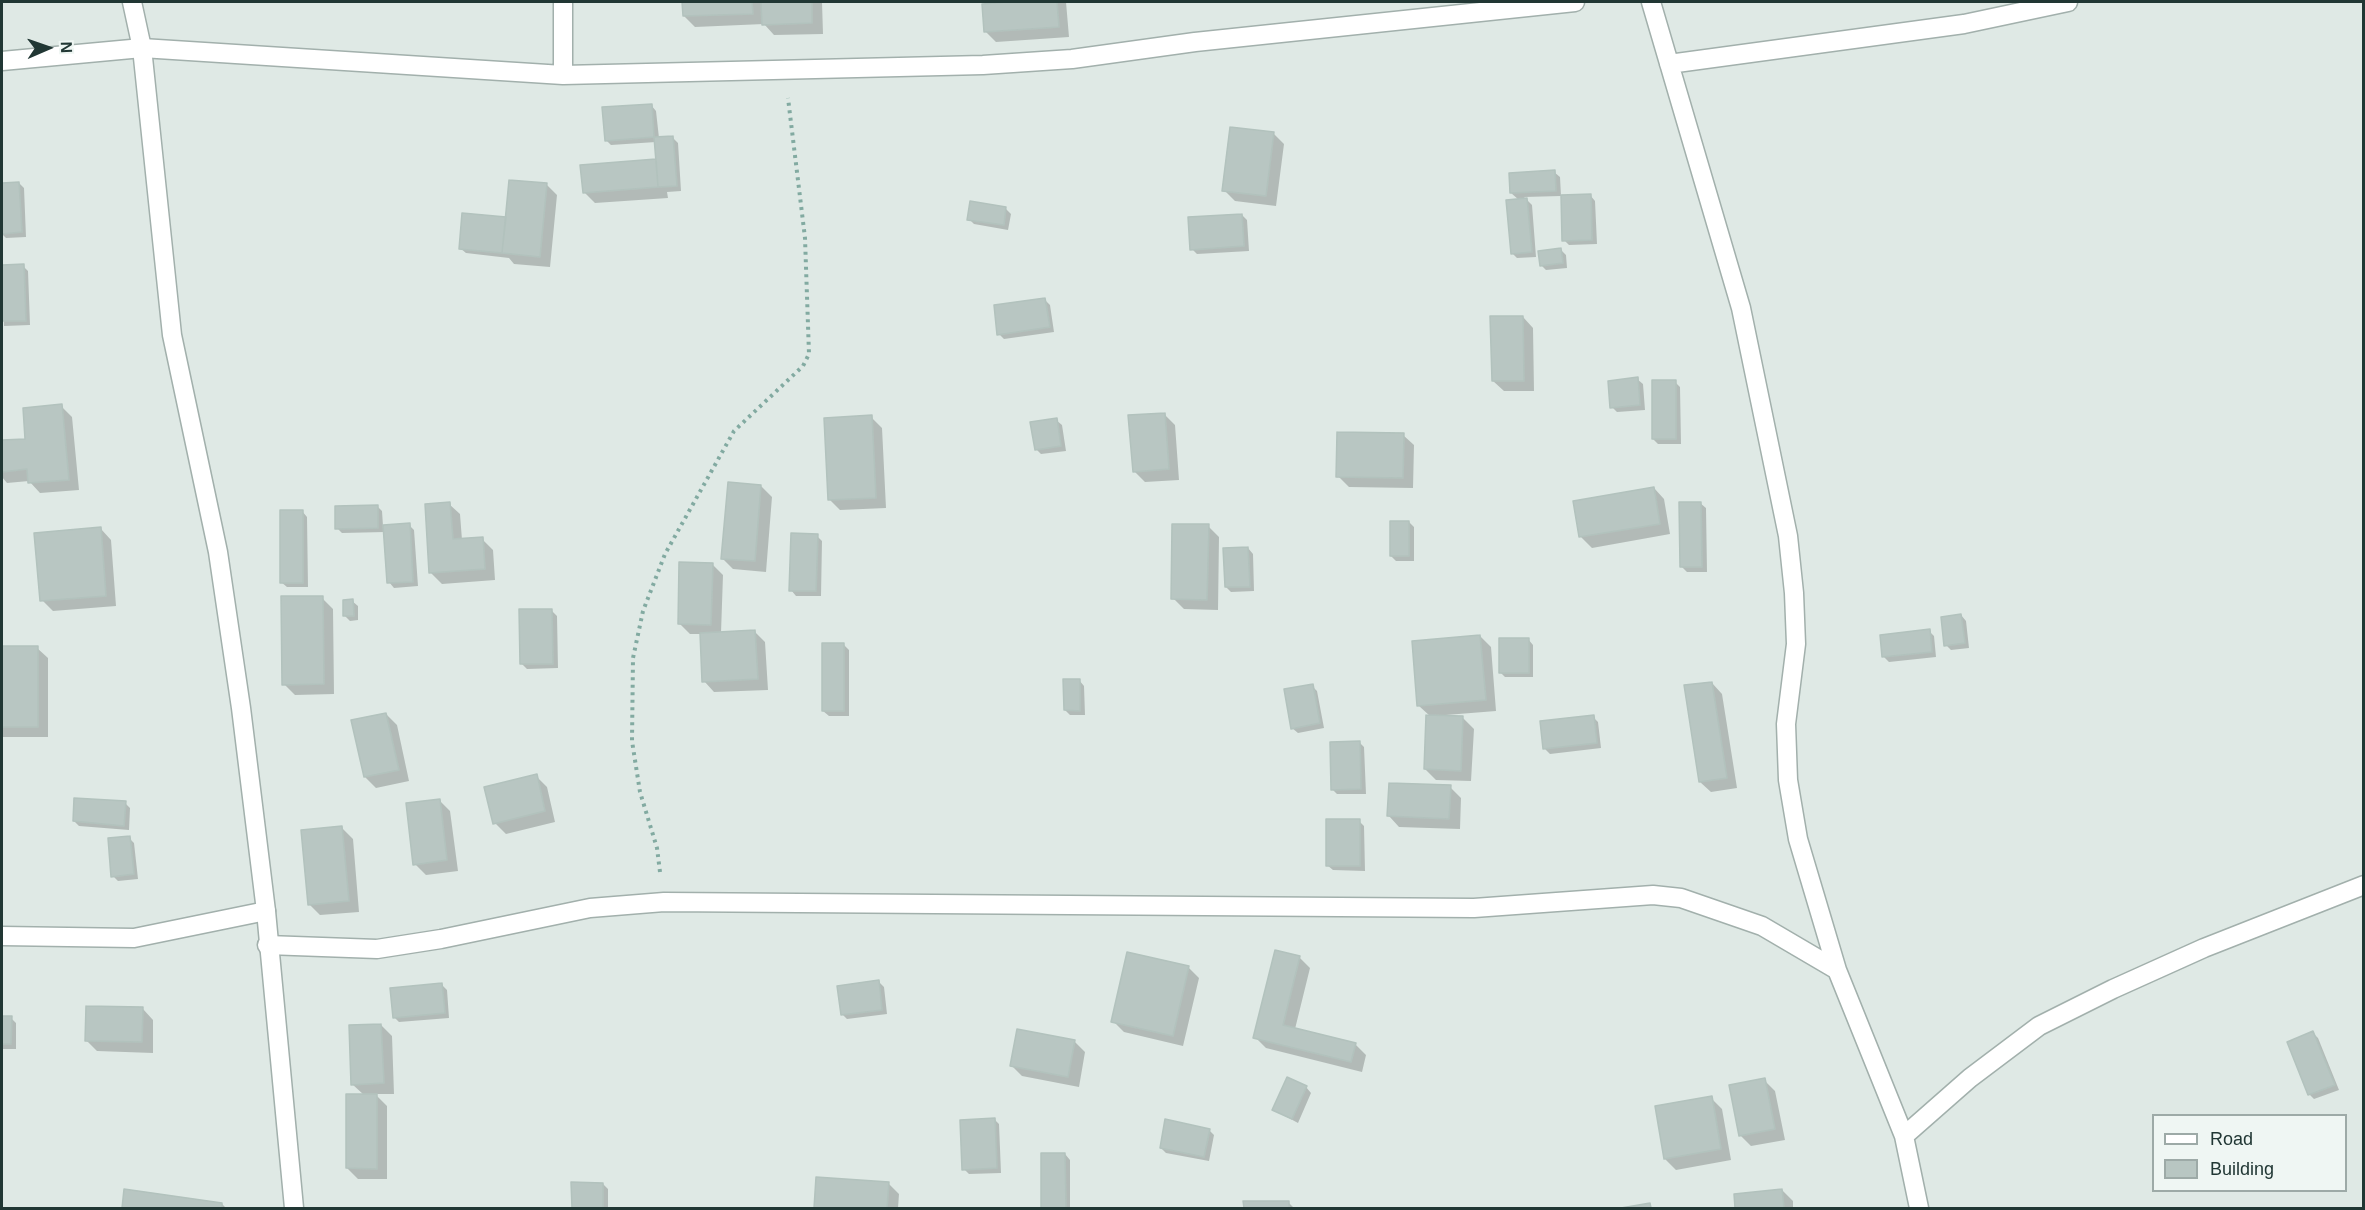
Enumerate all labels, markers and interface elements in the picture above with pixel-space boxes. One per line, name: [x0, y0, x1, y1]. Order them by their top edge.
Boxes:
north arrow: [18, 18, 78, 78]
text: N: [58, 41, 75, 53]
legend: [2152, 1114, 2347, 1192]
text: Road: [2210, 1129, 2253, 1149]
text: Building: [2210, 1159, 2274, 1179]

